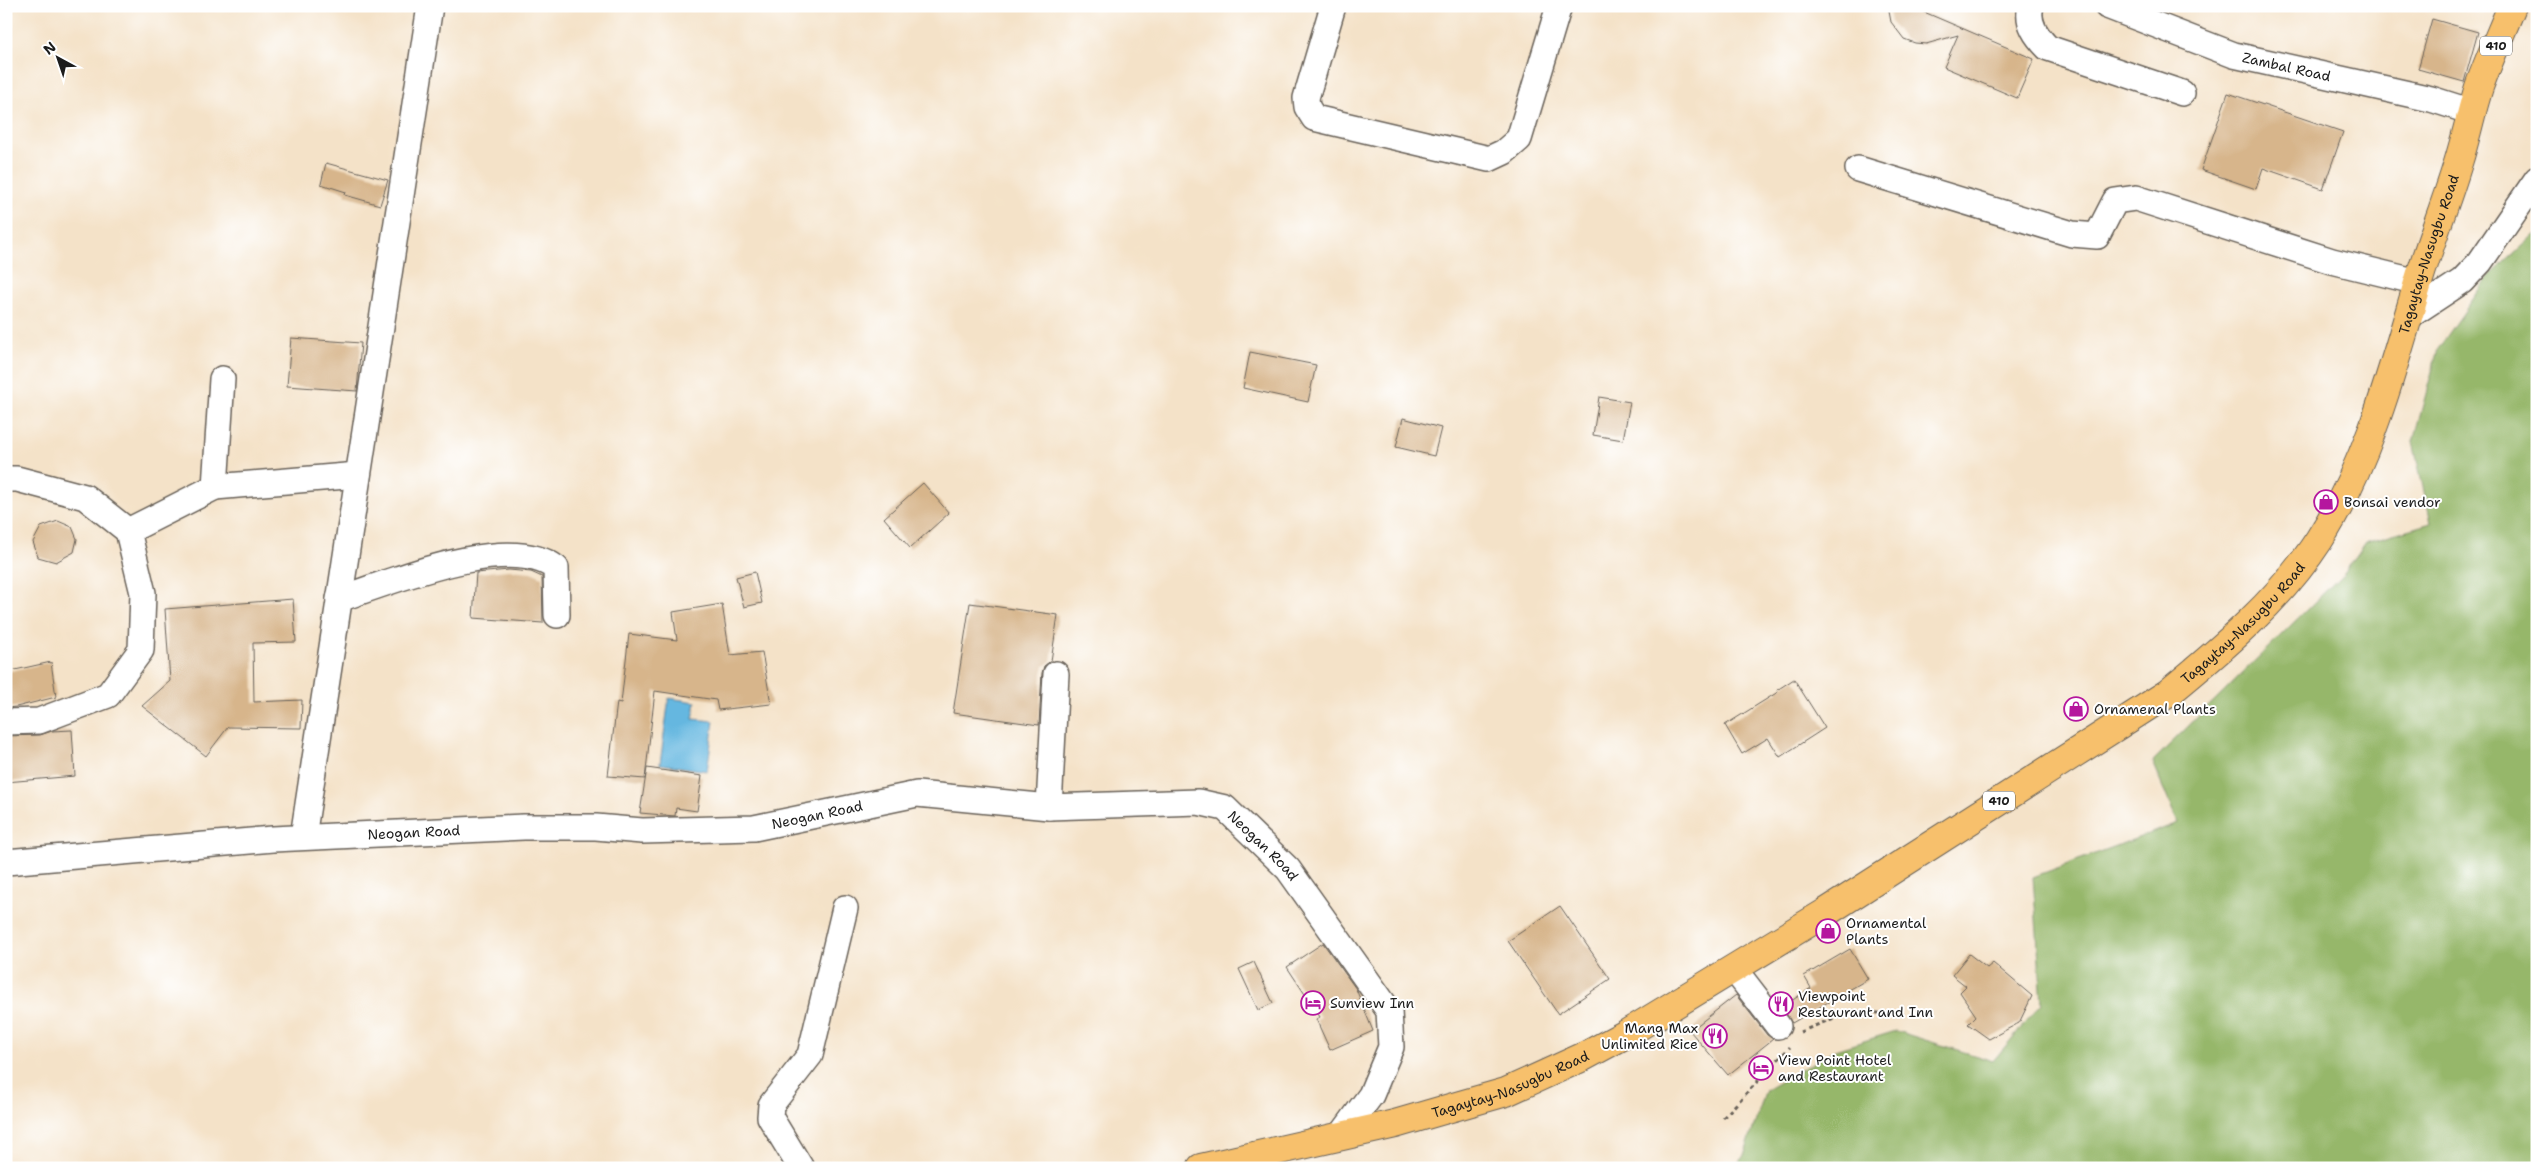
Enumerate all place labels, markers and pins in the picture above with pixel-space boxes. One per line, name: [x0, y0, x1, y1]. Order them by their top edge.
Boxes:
shop icon: Bonsai vendor: [2313, 489, 2339, 515]
place label: Bonsai vendor: [2344, 493, 2441, 511]
shop icon: Ornamenal Plants: [2063, 696, 2089, 722]
place label: Ornamenal Plants: [2094, 700, 2216, 718]
place label: Ornamental Plants: [1846, 914, 1927, 948]
shop icon: Ornamental Plants: [1815, 918, 1841, 944]
place label: Viewpoint Restaurant and Inn: [1798, 987, 1934, 1021]
hotel icon: Sunview Inn: [1300, 990, 1326, 1016]
restaurant icon: Viewpoint Restaurant and Inn: [1768, 991, 1794, 1017]
place label: Sunview Inn: [1330, 994, 1415, 1012]
place label: Mang Max Unlimited Rice: [1601, 1019, 1698, 1053]
restaurant icon: Mang Max Unlimited Rice: [1702, 1023, 1728, 1049]
place label: View Point Hotel and Restaurant: [1778, 1051, 1892, 1085]
hotel icon: View Point Hotel and Restaurant: [1748, 1055, 1774, 1081]

